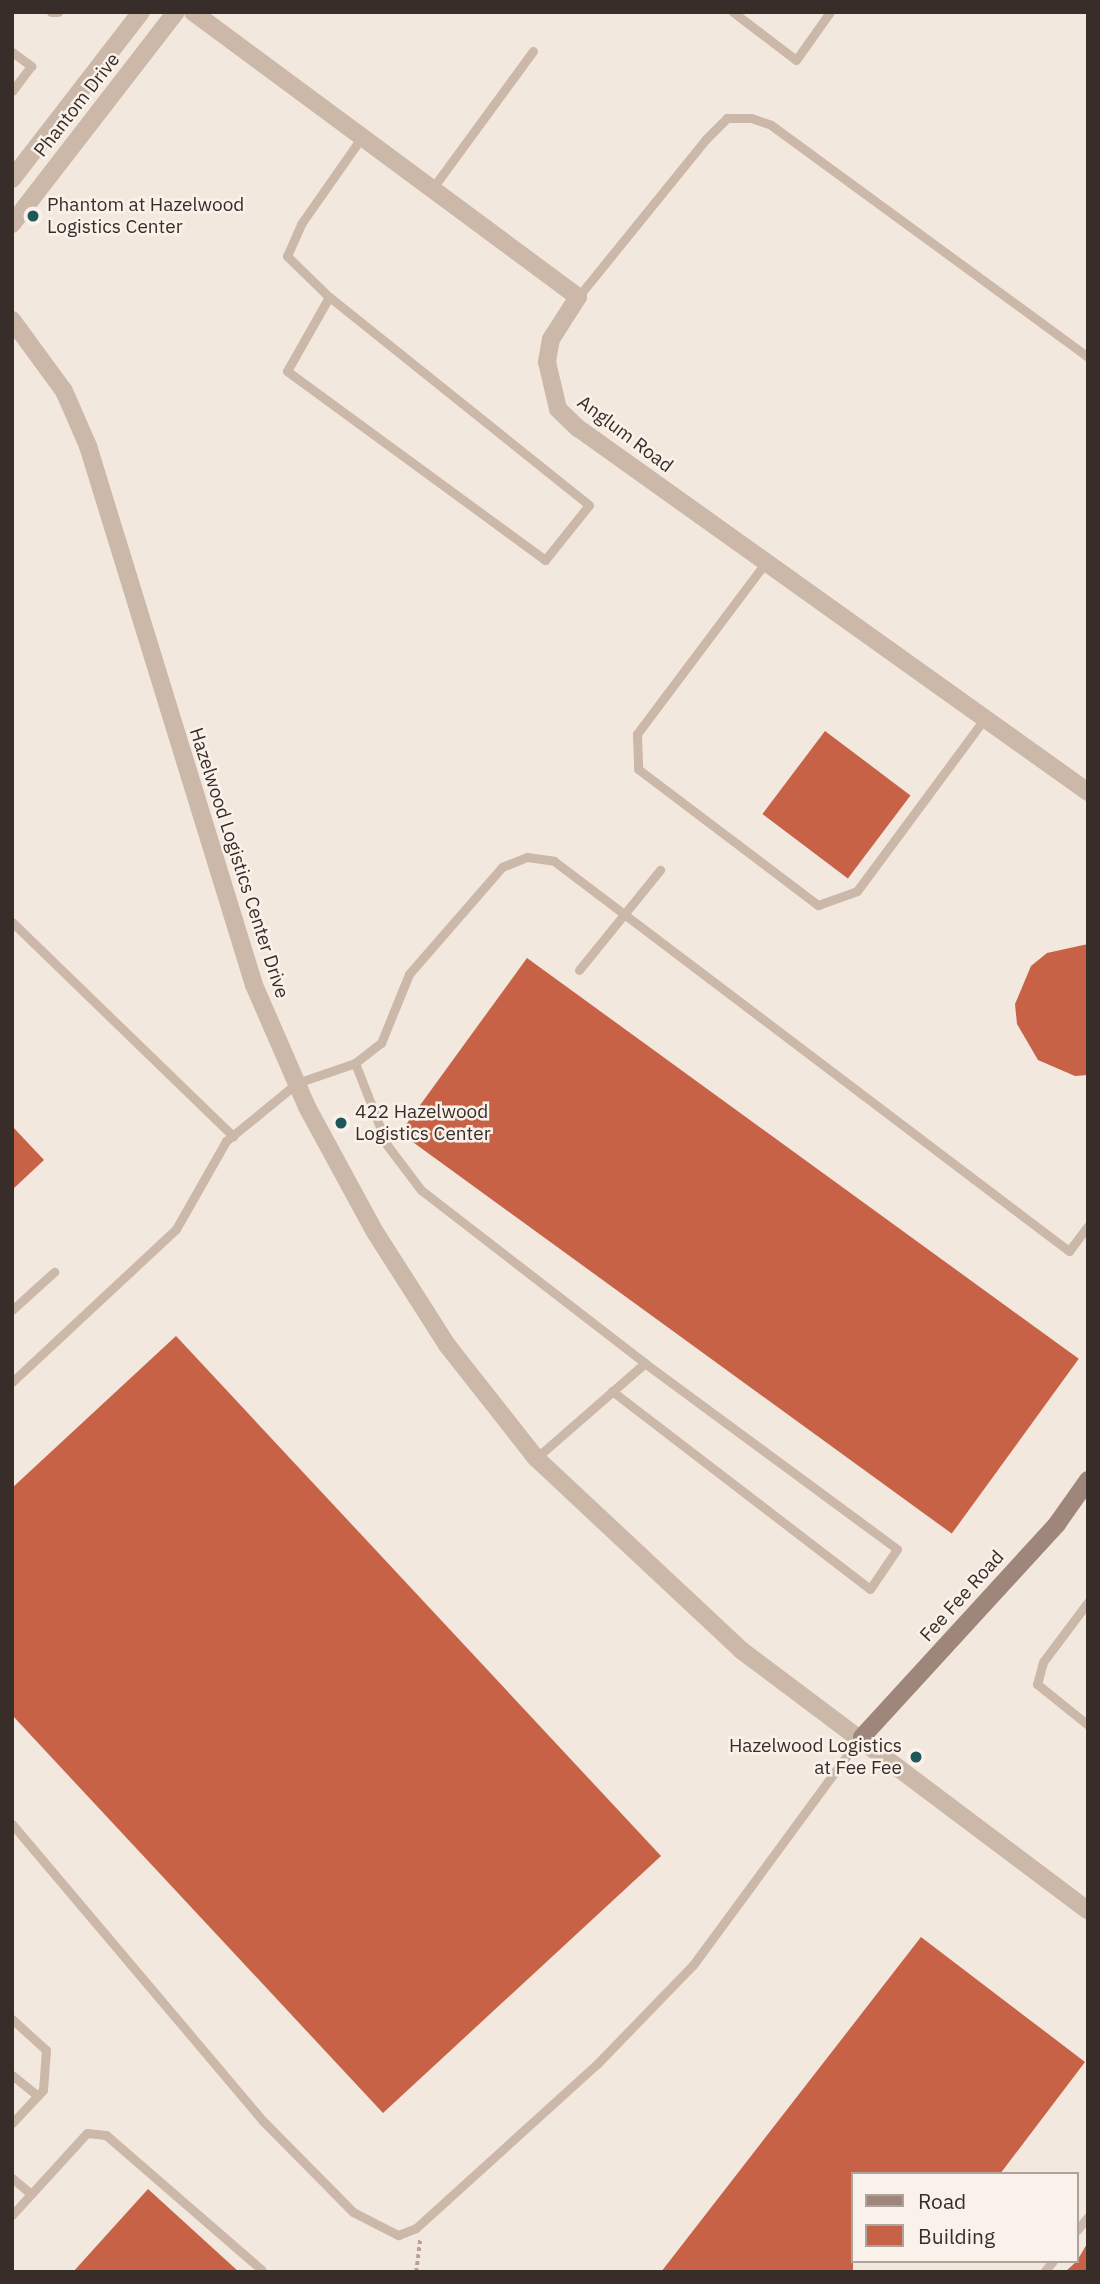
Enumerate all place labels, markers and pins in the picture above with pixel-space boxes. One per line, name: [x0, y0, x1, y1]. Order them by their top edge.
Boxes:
place label: Phantom at Hazelwood Logistics Center: [47, 194, 244, 238]
marker: Phantom at Hazelwood Logistics Center: [25, 208, 41, 224]
place label: 422 Hazelwood Logistics Center: [355, 1101, 491, 1145]
marker: 422 Hazelwood Logistics Center: [333, 1115, 349, 1131]
place label: Hazelwood Logistics at Fee Fee: [729, 1735, 902, 1779]
marker: Hazelwood Logistics at Fee Fee: [908, 1749, 924, 1765]

